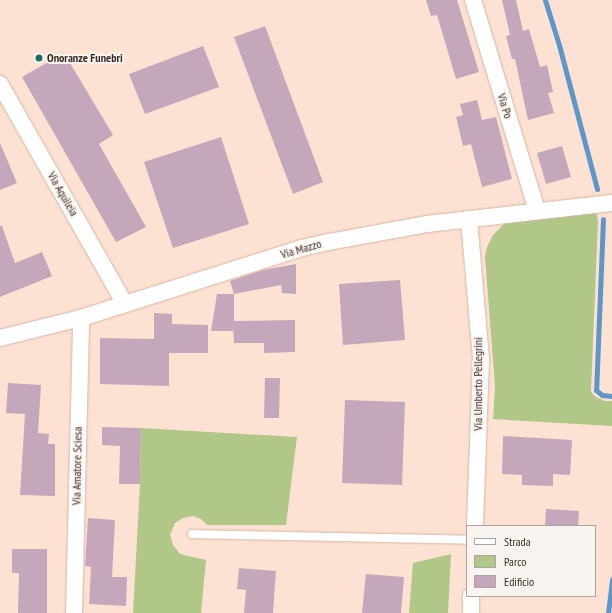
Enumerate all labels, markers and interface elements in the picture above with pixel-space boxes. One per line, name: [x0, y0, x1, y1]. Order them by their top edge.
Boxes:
place label: Onoranze Funebri: [47, 51, 123, 65]
marker: Onoranze Funebri: [34, 53, 44, 63]
street label: Via Po: [494, 92, 516, 120]
street label: Via Aquileia: [44, 169, 82, 219]
street label: Via Mazzo: [279, 236, 323, 262]
street label: Via Umberto Pellegrini: [471, 337, 485, 431]
street label: Via Amatore Sciesa: [69, 426, 85, 506]
legend: [466, 525, 596, 597]
text: Strada: [504, 534, 531, 549]
text: Parco: [504, 554, 526, 569]
text: Edificio: [504, 574, 534, 589]

